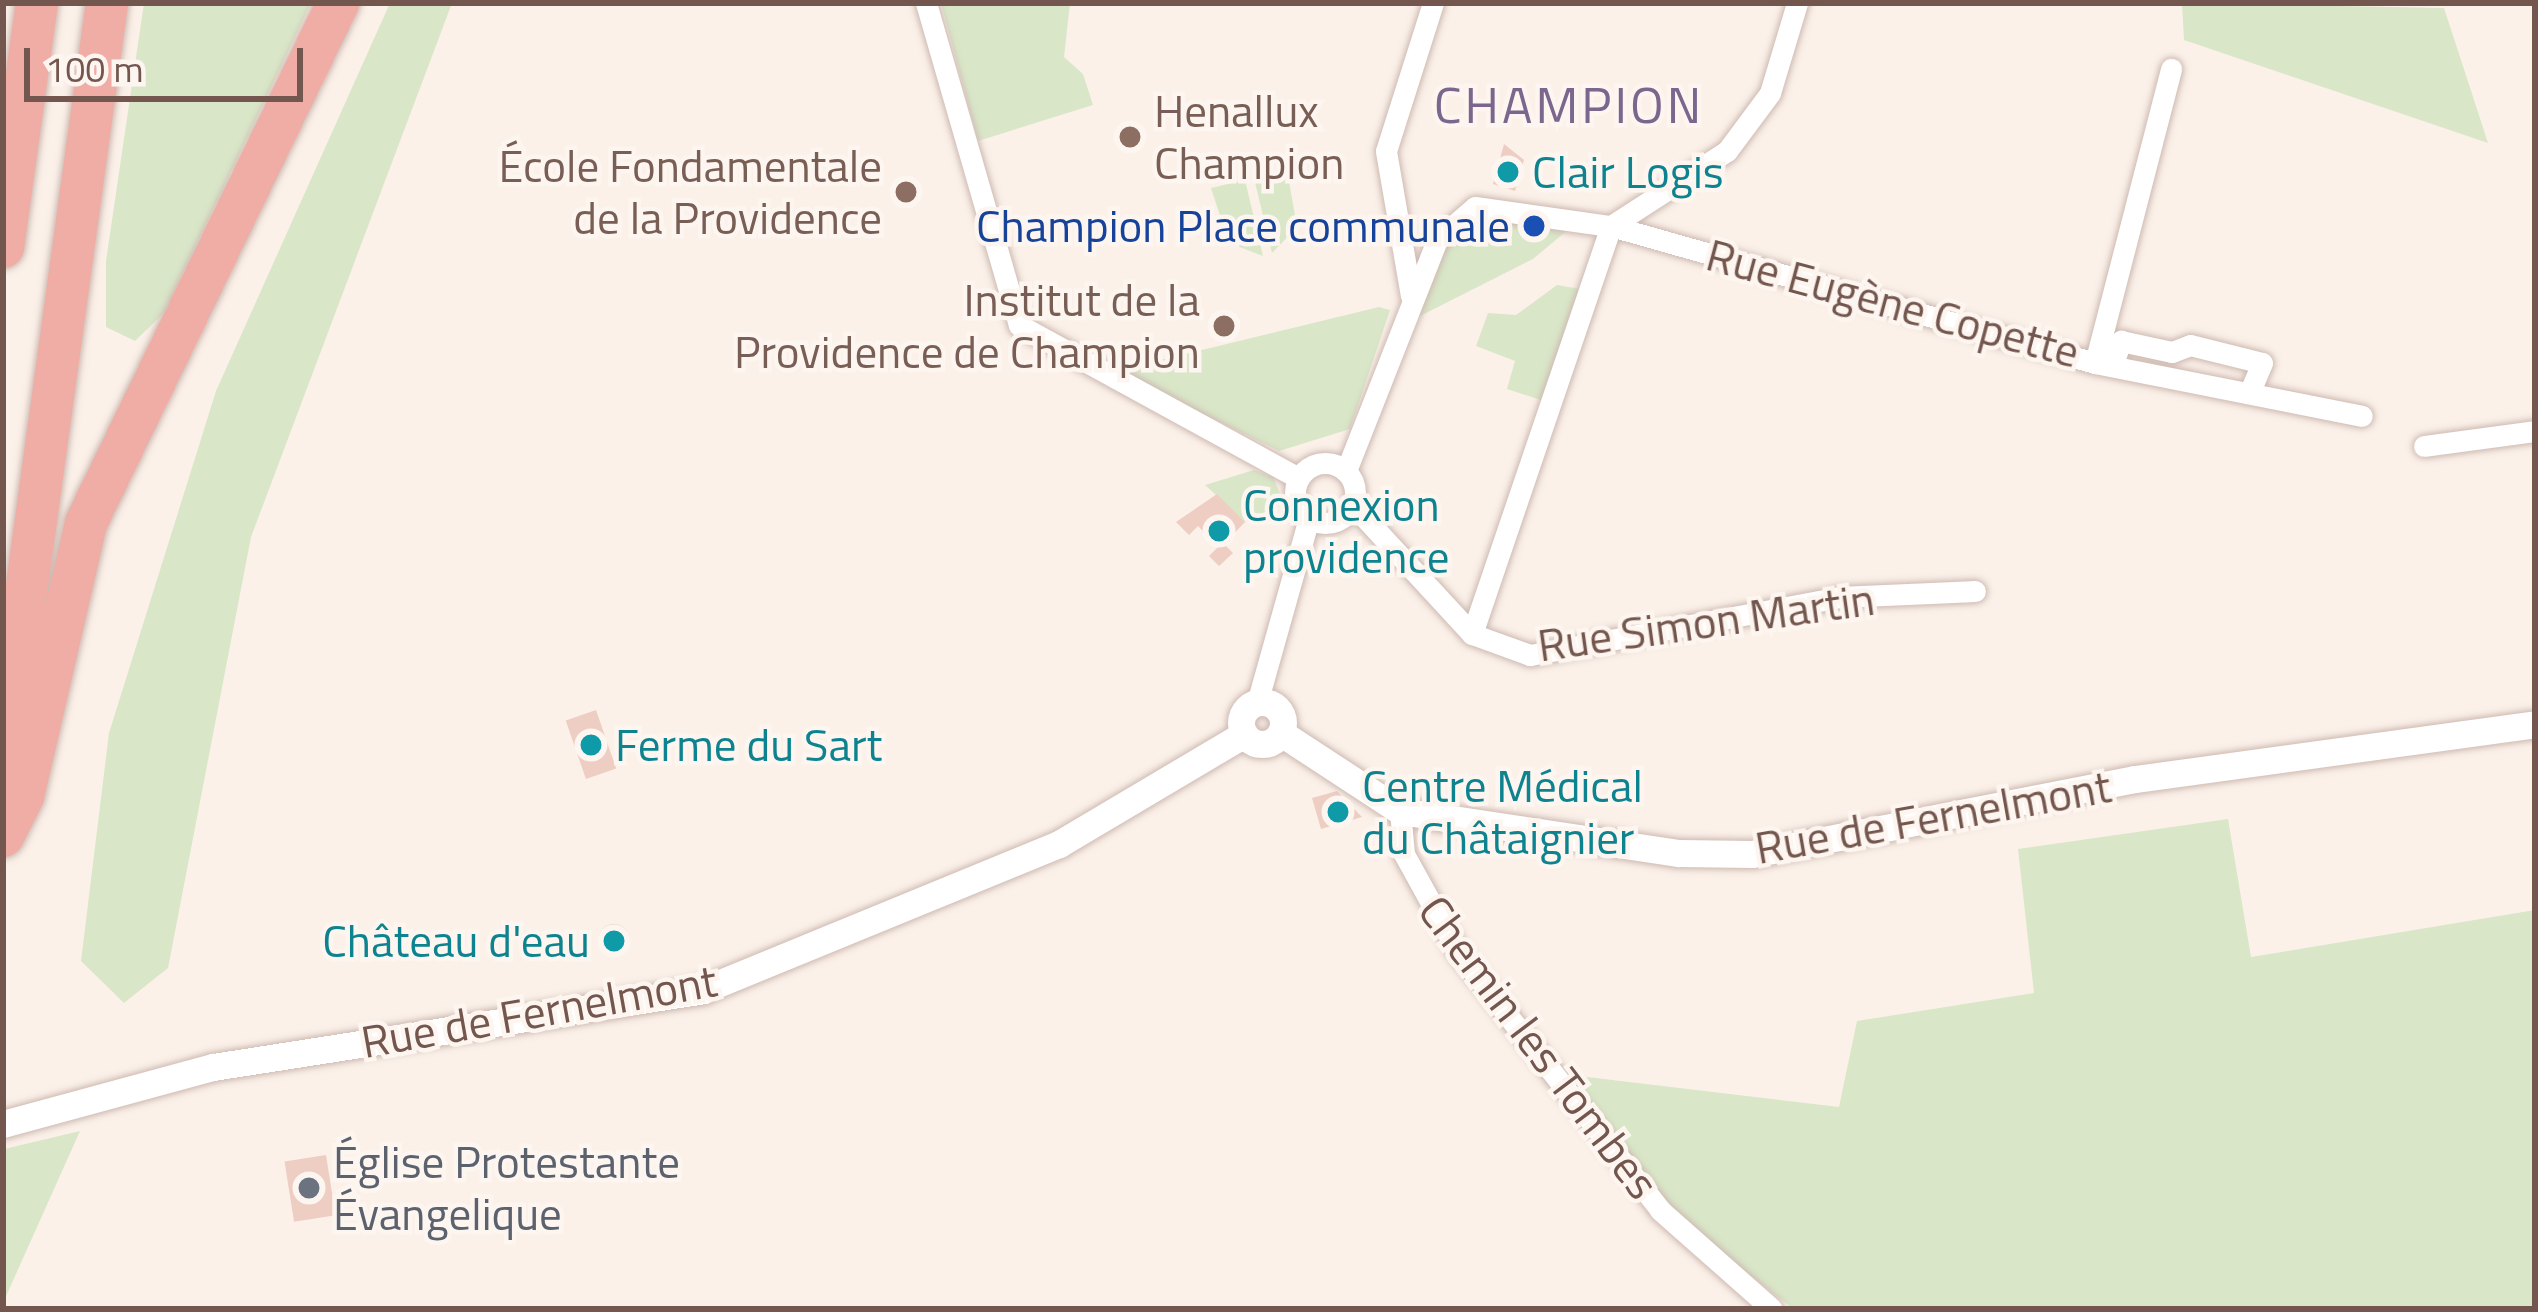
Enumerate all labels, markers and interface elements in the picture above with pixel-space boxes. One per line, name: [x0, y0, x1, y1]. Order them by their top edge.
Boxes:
scale bar: [30, 24, 309, 98]
text: 100 m: [45, 41, 144, 96]
district label: CHAMPION: [1434, 73, 1704, 135]
place label: Henallux Champion: [1154, 84, 1344, 190]
marker: Henallux Champion: [1117, 124, 1143, 150]
place label: École Fondamentale de la Providence: [498, 139, 882, 245]
place label: Clair Logis: [1532, 145, 1724, 199]
marker: Clair Logis: [1495, 159, 1521, 185]
marker: École Fondamentale de la Providence: [893, 179, 919, 205]
place label: Champion Place communale: [976, 199, 1510, 253]
marker: Champion Place communale: [1521, 213, 1547, 239]
street label: Rue Eugène Copette: [1701, 227, 2085, 379]
place label: Institut de la Providence de Champion: [734, 273, 1200, 379]
marker: Institut de la Providence de Champion: [1211, 313, 1237, 339]
place label: Connexion providence: [1243, 478, 1449, 584]
marker: Connexion providence: [1206, 518, 1232, 544]
street label: Rue Simon Martin: [1534, 572, 1878, 672]
place label: Ferme du Sart: [615, 718, 882, 772]
marker: Ferme du Sart: [578, 732, 604, 758]
place label: Centre Médical du Châtaignier: [1362, 759, 1643, 865]
street label: Rue de Fernelmont: [1751, 759, 2115, 875]
marker: Centre Médical du Châtaignier: [1325, 799, 1351, 825]
street label: Chemin les Tombes: [1408, 885, 1670, 1209]
place label: Château d'eau: [322, 914, 590, 968]
marker: Château d'eau: [601, 928, 627, 954]
street label: Rue de Fernelmont: [357, 953, 721, 1069]
place label: Église Protestante Évangelique: [333, 1135, 680, 1241]
marker: Église Protestante Évangelique: [296, 1175, 322, 1201]

